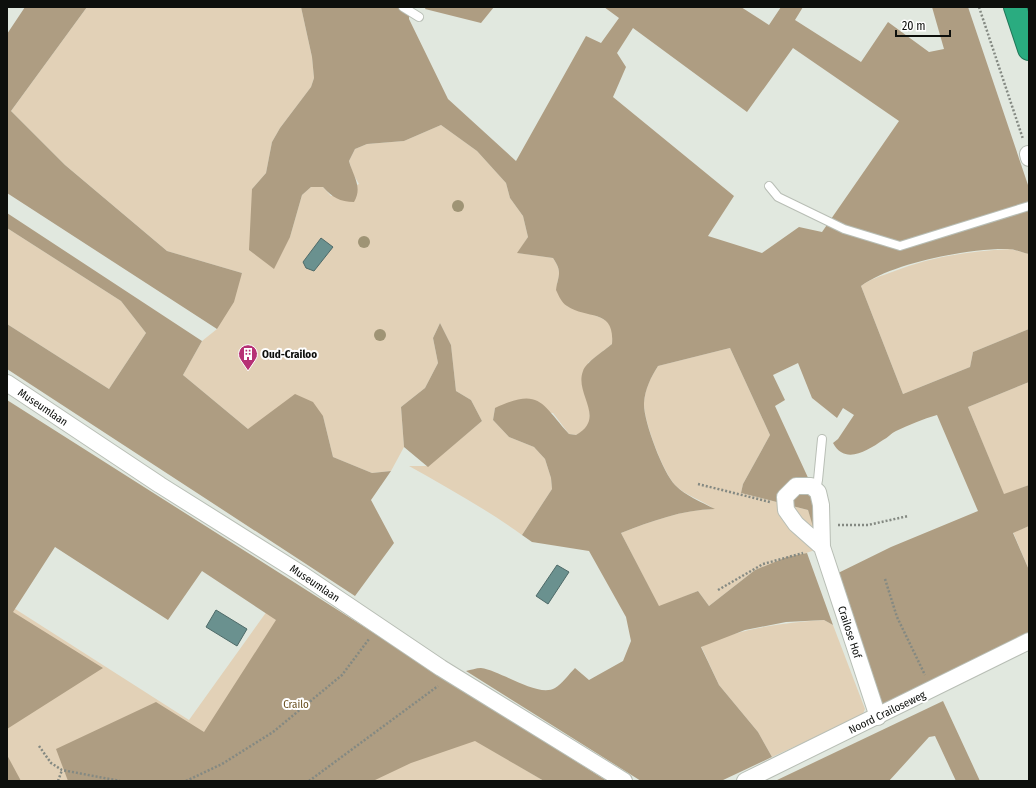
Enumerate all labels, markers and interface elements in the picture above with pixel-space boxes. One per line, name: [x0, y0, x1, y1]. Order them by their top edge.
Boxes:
scale bar: [896, 12, 950, 38]
text: 20 m: [902, 19, 926, 33]
building icon: Oud-Crailoo: [237, 343, 259, 371]
place label: Oud-Crailoo: [262, 348, 317, 361]
street label: Museumlaan: [15, 386, 70, 429]
street label: Museumlaan: [287, 562, 342, 605]
street label: Crailose Hof: [835, 604, 864, 661]
street label: Noord Crailoseweg: [847, 688, 929, 737]
park label: Crailo: [283, 698, 309, 711]

